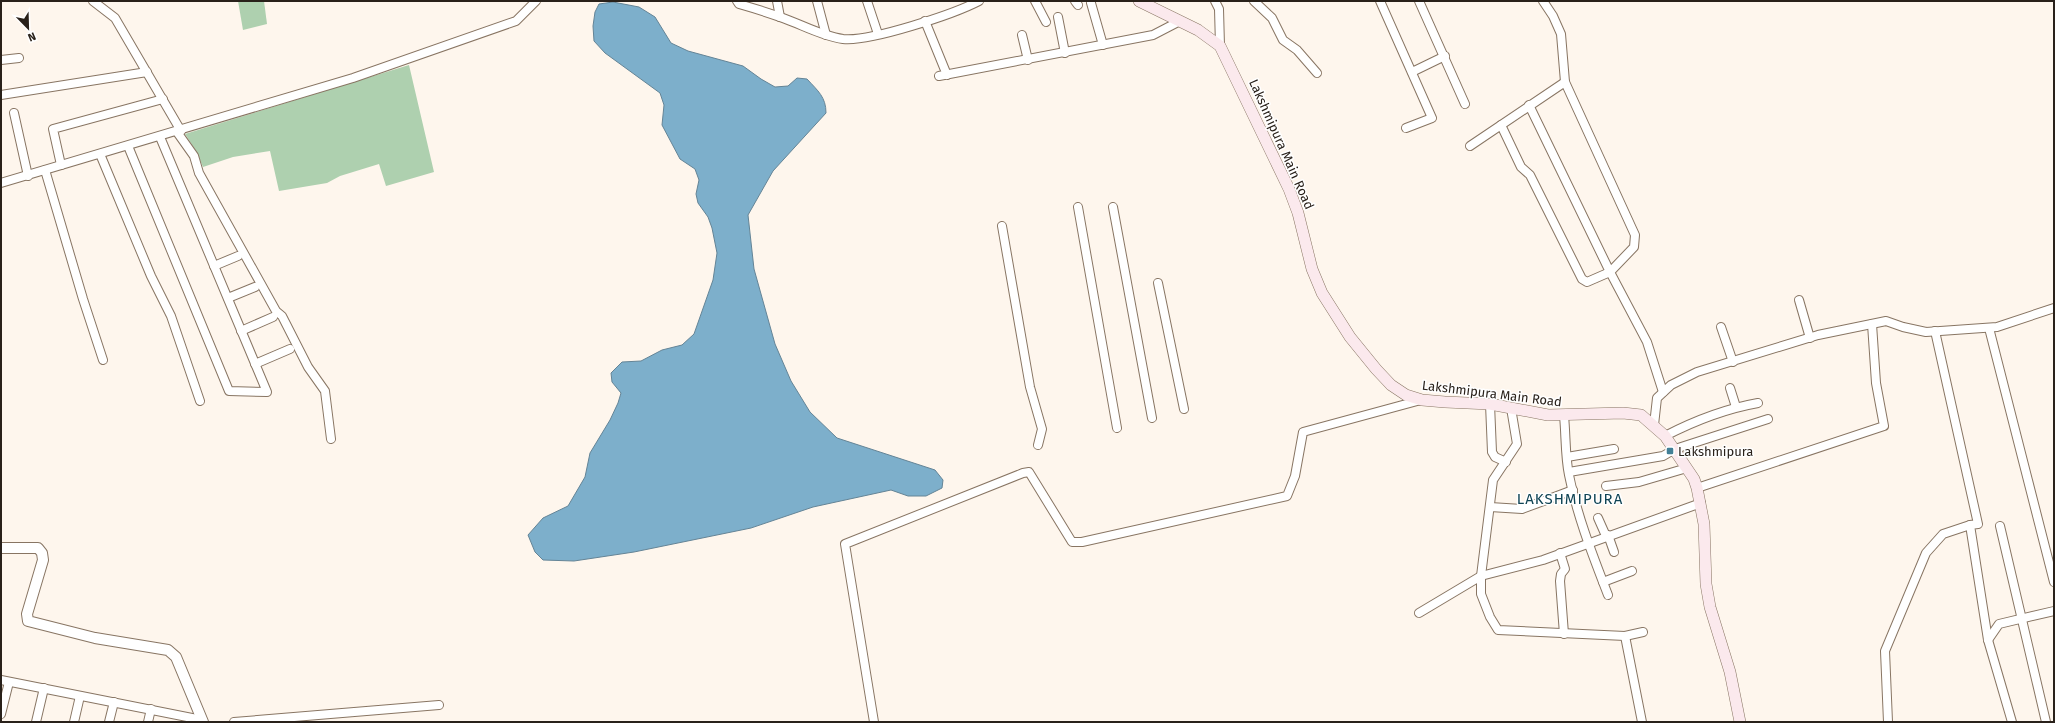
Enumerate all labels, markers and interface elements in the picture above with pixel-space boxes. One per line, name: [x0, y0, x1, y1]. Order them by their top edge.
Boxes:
north arrow: [8, 8, 48, 48]
text: N: [26, 29, 38, 44]
street label: Lakshmipura Main Road: [1246, 77, 1317, 212]
street label: Lakshmipura Main Road: [1421, 377, 1563, 410]
place label: Lakshmipura: [1678, 444, 1753, 459]
marker: Lakshmipura: [1665, 446, 1675, 456]
district label: LAKSHMIPURA: [1517, 490, 1623, 508]

